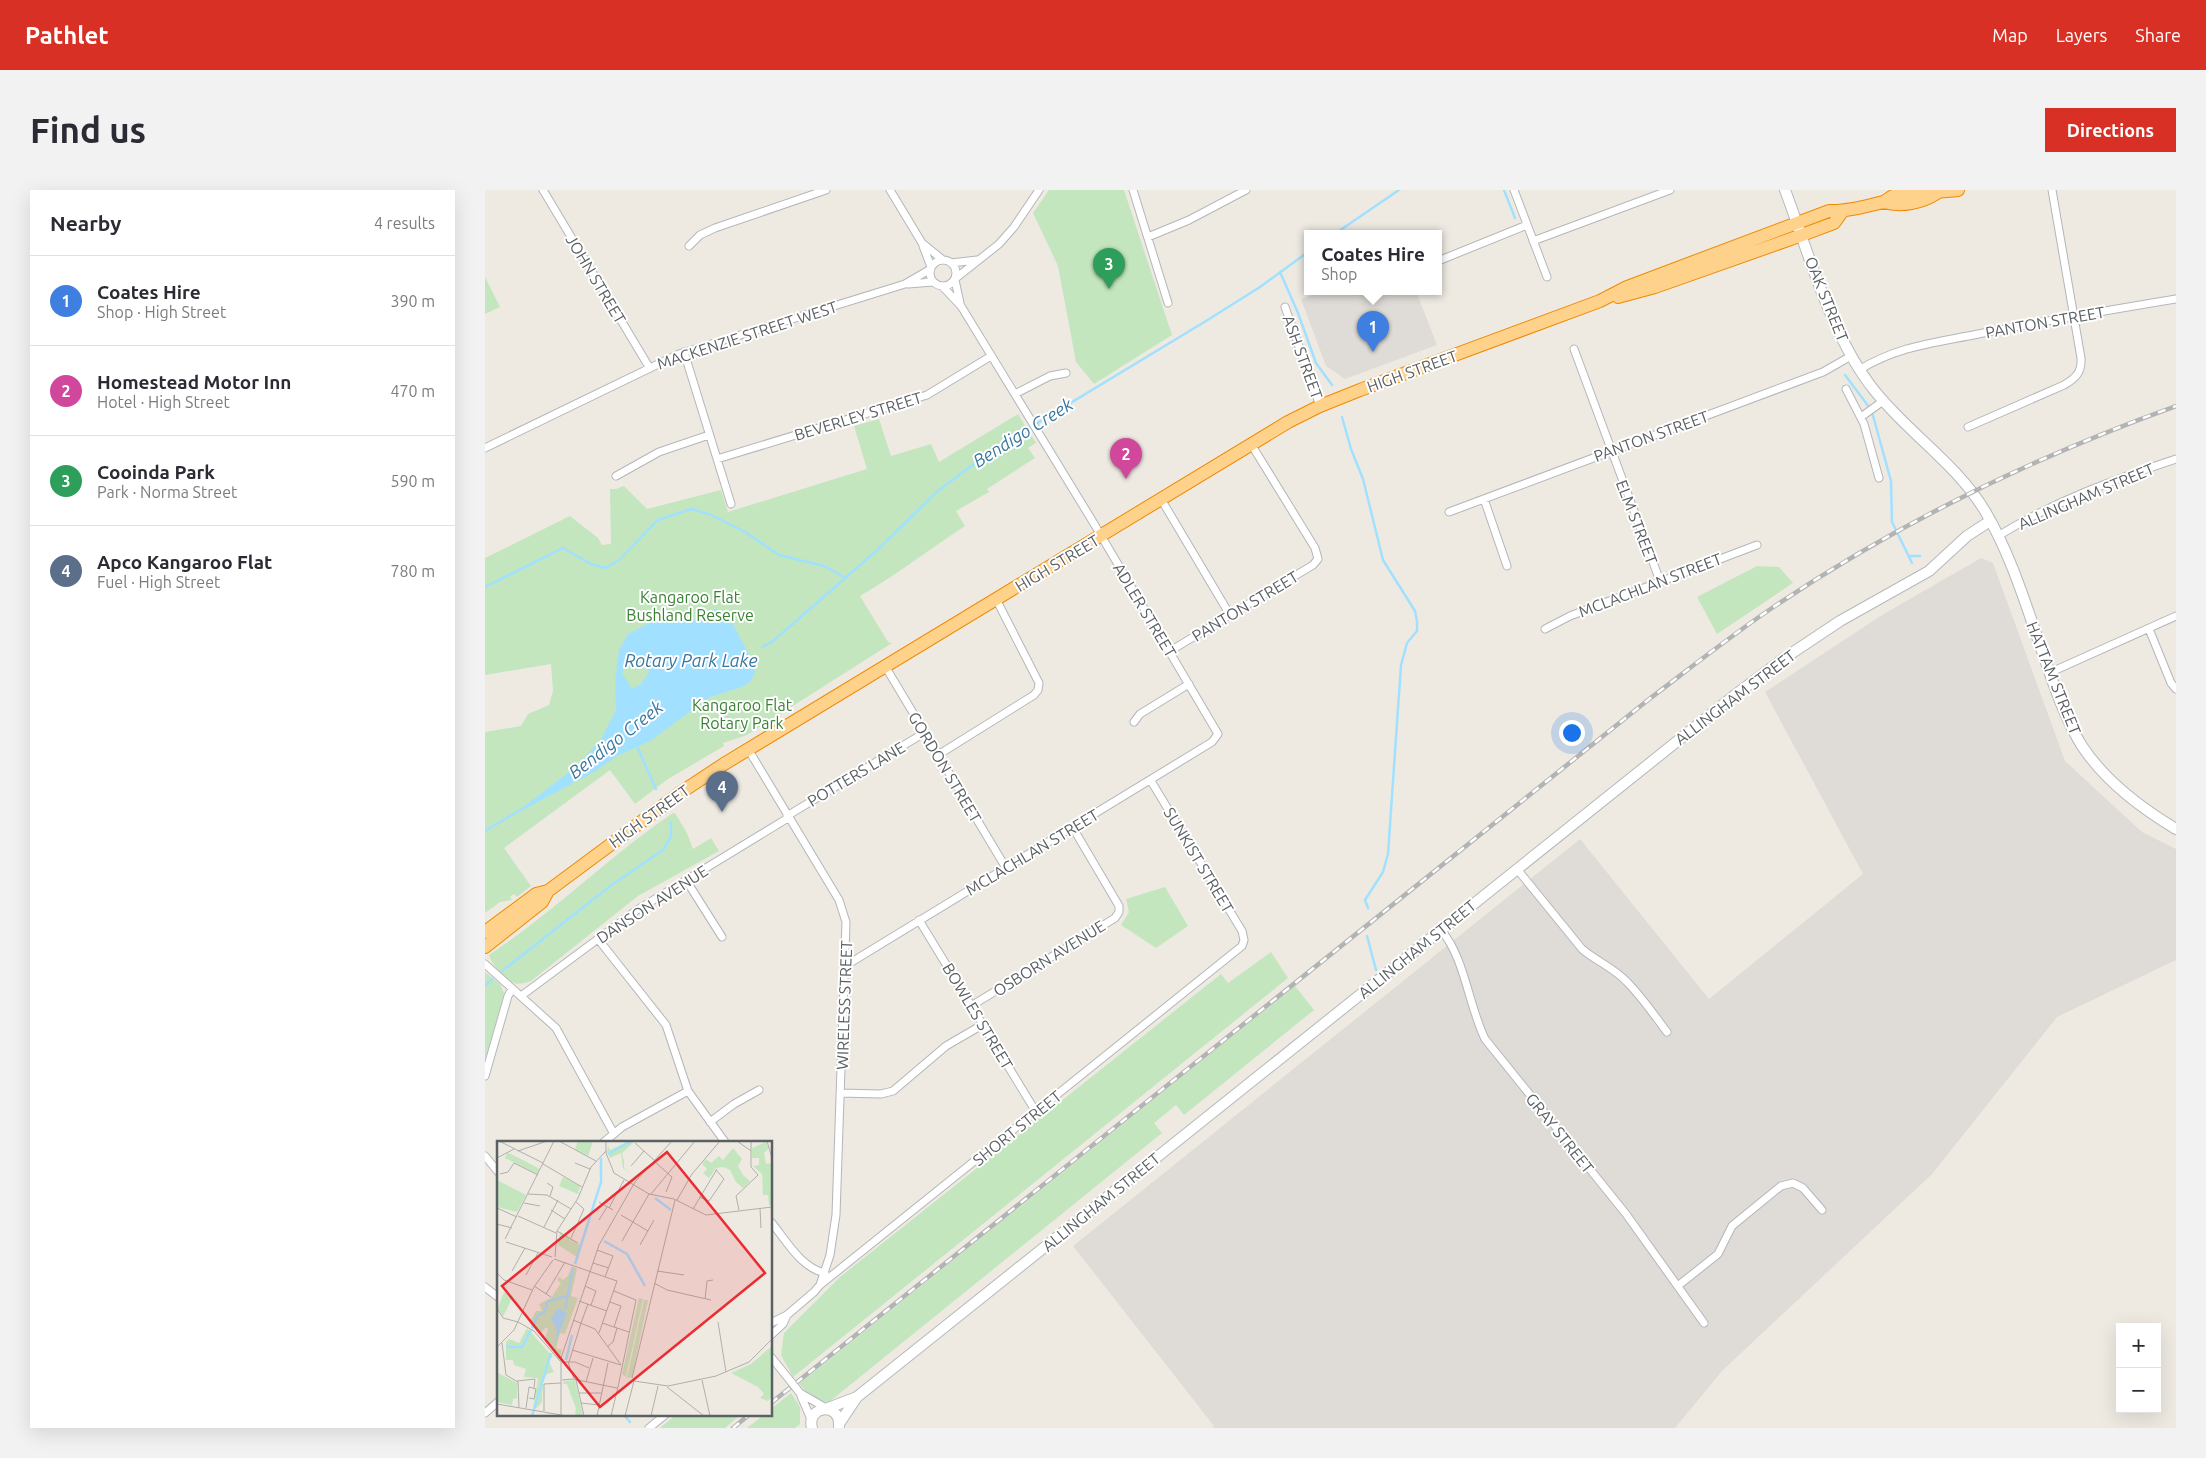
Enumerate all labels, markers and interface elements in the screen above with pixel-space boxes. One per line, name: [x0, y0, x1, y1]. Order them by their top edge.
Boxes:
text: Pathlet: [25, 22, 109, 49]
text: Map: [1992, 25, 2028, 45]
text: Layers: [2056, 25, 2107, 45]
text: Share: [2135, 25, 2181, 45]
button: Directions: [2045, 108, 2176, 152]
text: Find us: [30, 110, 146, 150]
text: Nearby: [50, 211, 121, 235]
text: 4 results: [374, 214, 435, 232]
popup: [1304, 230, 1442, 295]
street label: JOHN STREET: [562, 231, 630, 327]
text: Coates Hire: [1321, 243, 1425, 265]
pin: 3: [1093, 248, 1125, 289]
street label: OAK STREET: [1802, 254, 1852, 344]
text: Shop: [1321, 265, 1357, 283]
text: Coates Hire: [97, 281, 201, 303]
text: 1: [61, 292, 71, 310]
text: 390 m: [390, 292, 435, 310]
street label: MACKENZIE STREET WEST: [655, 297, 840, 373]
text: Shop · High Street: [97, 303, 226, 321]
street label: PANTON STREET: [1984, 303, 2106, 341]
pin: 1: [1357, 311, 1389, 352]
street label: ASH STREET: [1280, 313, 1327, 401]
street label: HIGH STREET: [1364, 346, 1460, 396]
text: Homestead Motor Inn: [97, 371, 292, 393]
text: 2: [61, 382, 71, 400]
text: 470 m: [390, 382, 435, 400]
street label: BEVERLEY STREET: [792, 388, 924, 444]
text: Hotel · High Street: [97, 393, 230, 411]
water label: Bendigo Creek: [969, 393, 1077, 471]
street label: PANTON STREET: [1591, 407, 1711, 465]
pin: 2: [1110, 438, 1142, 479]
street label: ALLINGHAM STREET: [2015, 459, 2157, 533]
text: Cooinda Park: [97, 461, 215, 483]
text: 3: [61, 472, 71, 490]
text: 590 m: [390, 472, 435, 490]
street label: ELM STREET: [1613, 477, 1661, 567]
text: Park · Norma Street: [97, 483, 237, 501]
street label: HIGH STREET: [1012, 531, 1102, 595]
street label: MCLACHLAN STREET: [1576, 549, 1724, 621]
text: Apco Kangaroo Flat: [97, 551, 272, 573]
street label: ADLER STREET: [1110, 560, 1180, 660]
text: 4: [61, 562, 71, 580]
text: 780 m: [390, 562, 435, 580]
street label: PANTON STREET: [1189, 567, 1302, 645]
text: Fuel · High Street: [97, 573, 220, 591]
park label: Kangaroo Flat Bushland Reserve: [626, 588, 754, 624]
street label: HATTAM STREET: [2023, 619, 2085, 737]
street label: ALLINGHAM STREET: [1671, 646, 1799, 748]
water label: Rotary Park Lake: [625, 650, 757, 670]
water label: Bendigo Creek: [564, 696, 667, 782]
park label: Kangaroo Flat Rotary Park: [692, 696, 793, 732]
street label: GORDON STREET: [905, 708, 985, 826]
your location: [1559, 720, 1585, 746]
street label: POTTERS LANE: [804, 738, 908, 810]
pin: 4: [706, 771, 738, 812]
street label: HIGH STREET: [605, 781, 693, 851]
street label: SUNKIST STREET: [1160, 804, 1238, 916]
street label: MCLACHLAN STREET: [962, 805, 1102, 899]
street label: DANSON AVENUE: [593, 861, 711, 947]
street label: ALLINGHAM STREET: [1355, 896, 1479, 1002]
street label: OSBORN AVENUE: [990, 916, 1108, 1000]
street label: WIRELESS STREET: [833, 940, 855, 1070]
street label: BOWLES STREET: [939, 960, 1017, 1072]
street label: SHORT STREET: [969, 1087, 1065, 1169]
street label: GRAY STREET: [1522, 1090, 1598, 1177]
inset map: [497, 1141, 773, 1416]
street label: ALLINGHAM STREET: [1039, 1149, 1163, 1255]
map controls: [2116, 1323, 2161, 1413]
button: +: [2116, 1323, 2161, 1368]
button: −: [2116, 1368, 2161, 1413]

